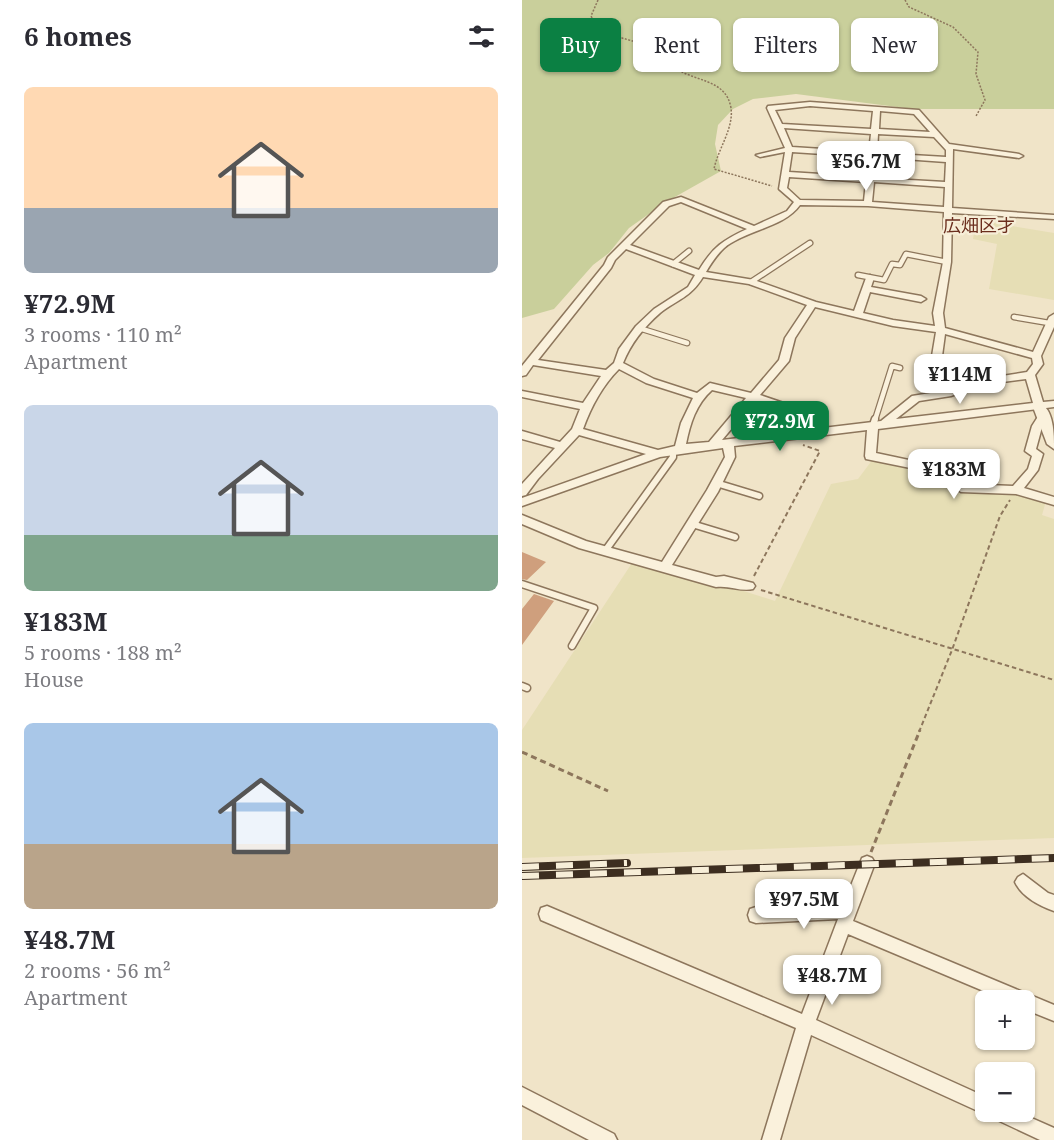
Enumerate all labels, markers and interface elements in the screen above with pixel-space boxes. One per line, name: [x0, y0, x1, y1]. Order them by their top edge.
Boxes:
text: 6 homes: [24, 18, 132, 54]
chip: Buy: [540, 18, 621, 72]
chip: Rent: [633, 18, 721, 72]
chip: Filters: [733, 18, 839, 72]
chip: New: [851, 18, 938, 72]
icon: filters: [465, 20, 498, 53]
icon: home: [207, 126, 315, 234]
pin: ¥56.7M: [817, 141, 915, 192]
text: ¥56.7M: [831, 147, 901, 174]
district label: 広畑区才: [943, 213, 1015, 237]
text: ¥72.9M: [24, 285, 115, 321]
text: 3 rooms · 110 m²: [24, 321, 182, 348]
text: Apartment: [24, 348, 128, 375]
pin: ¥114M: [918, 354, 1002, 405]
text: ¥114M: [928, 360, 992, 387]
pin: ¥72.9M: [731, 401, 829, 452]
text: ¥72.9M: [745, 407, 815, 434]
icon: home: [207, 444, 315, 552]
pin: ¥183M: [912, 449, 996, 500]
text: ¥183M: [922, 455, 986, 482]
text: ¥183M: [24, 603, 108, 639]
text: 5 rooms · 188 m²: [24, 639, 182, 666]
text: House: [24, 666, 84, 693]
icon: home: [207, 762, 315, 870]
pin: ¥97.5M: [755, 879, 853, 930]
text: ¥97.5M: [769, 885, 839, 912]
text: ¥48.7M: [24, 921, 115, 957]
pin: ¥48.7M: [783, 955, 881, 1006]
text: 2 rooms · 56 m²: [24, 957, 171, 984]
text: ¥48.7M: [797, 961, 867, 988]
text: Apartment: [24, 984, 128, 1011]
map controls: [975, 990, 1035, 1122]
button: +: [975, 990, 1035, 1050]
button: −: [975, 1062, 1035, 1122]

